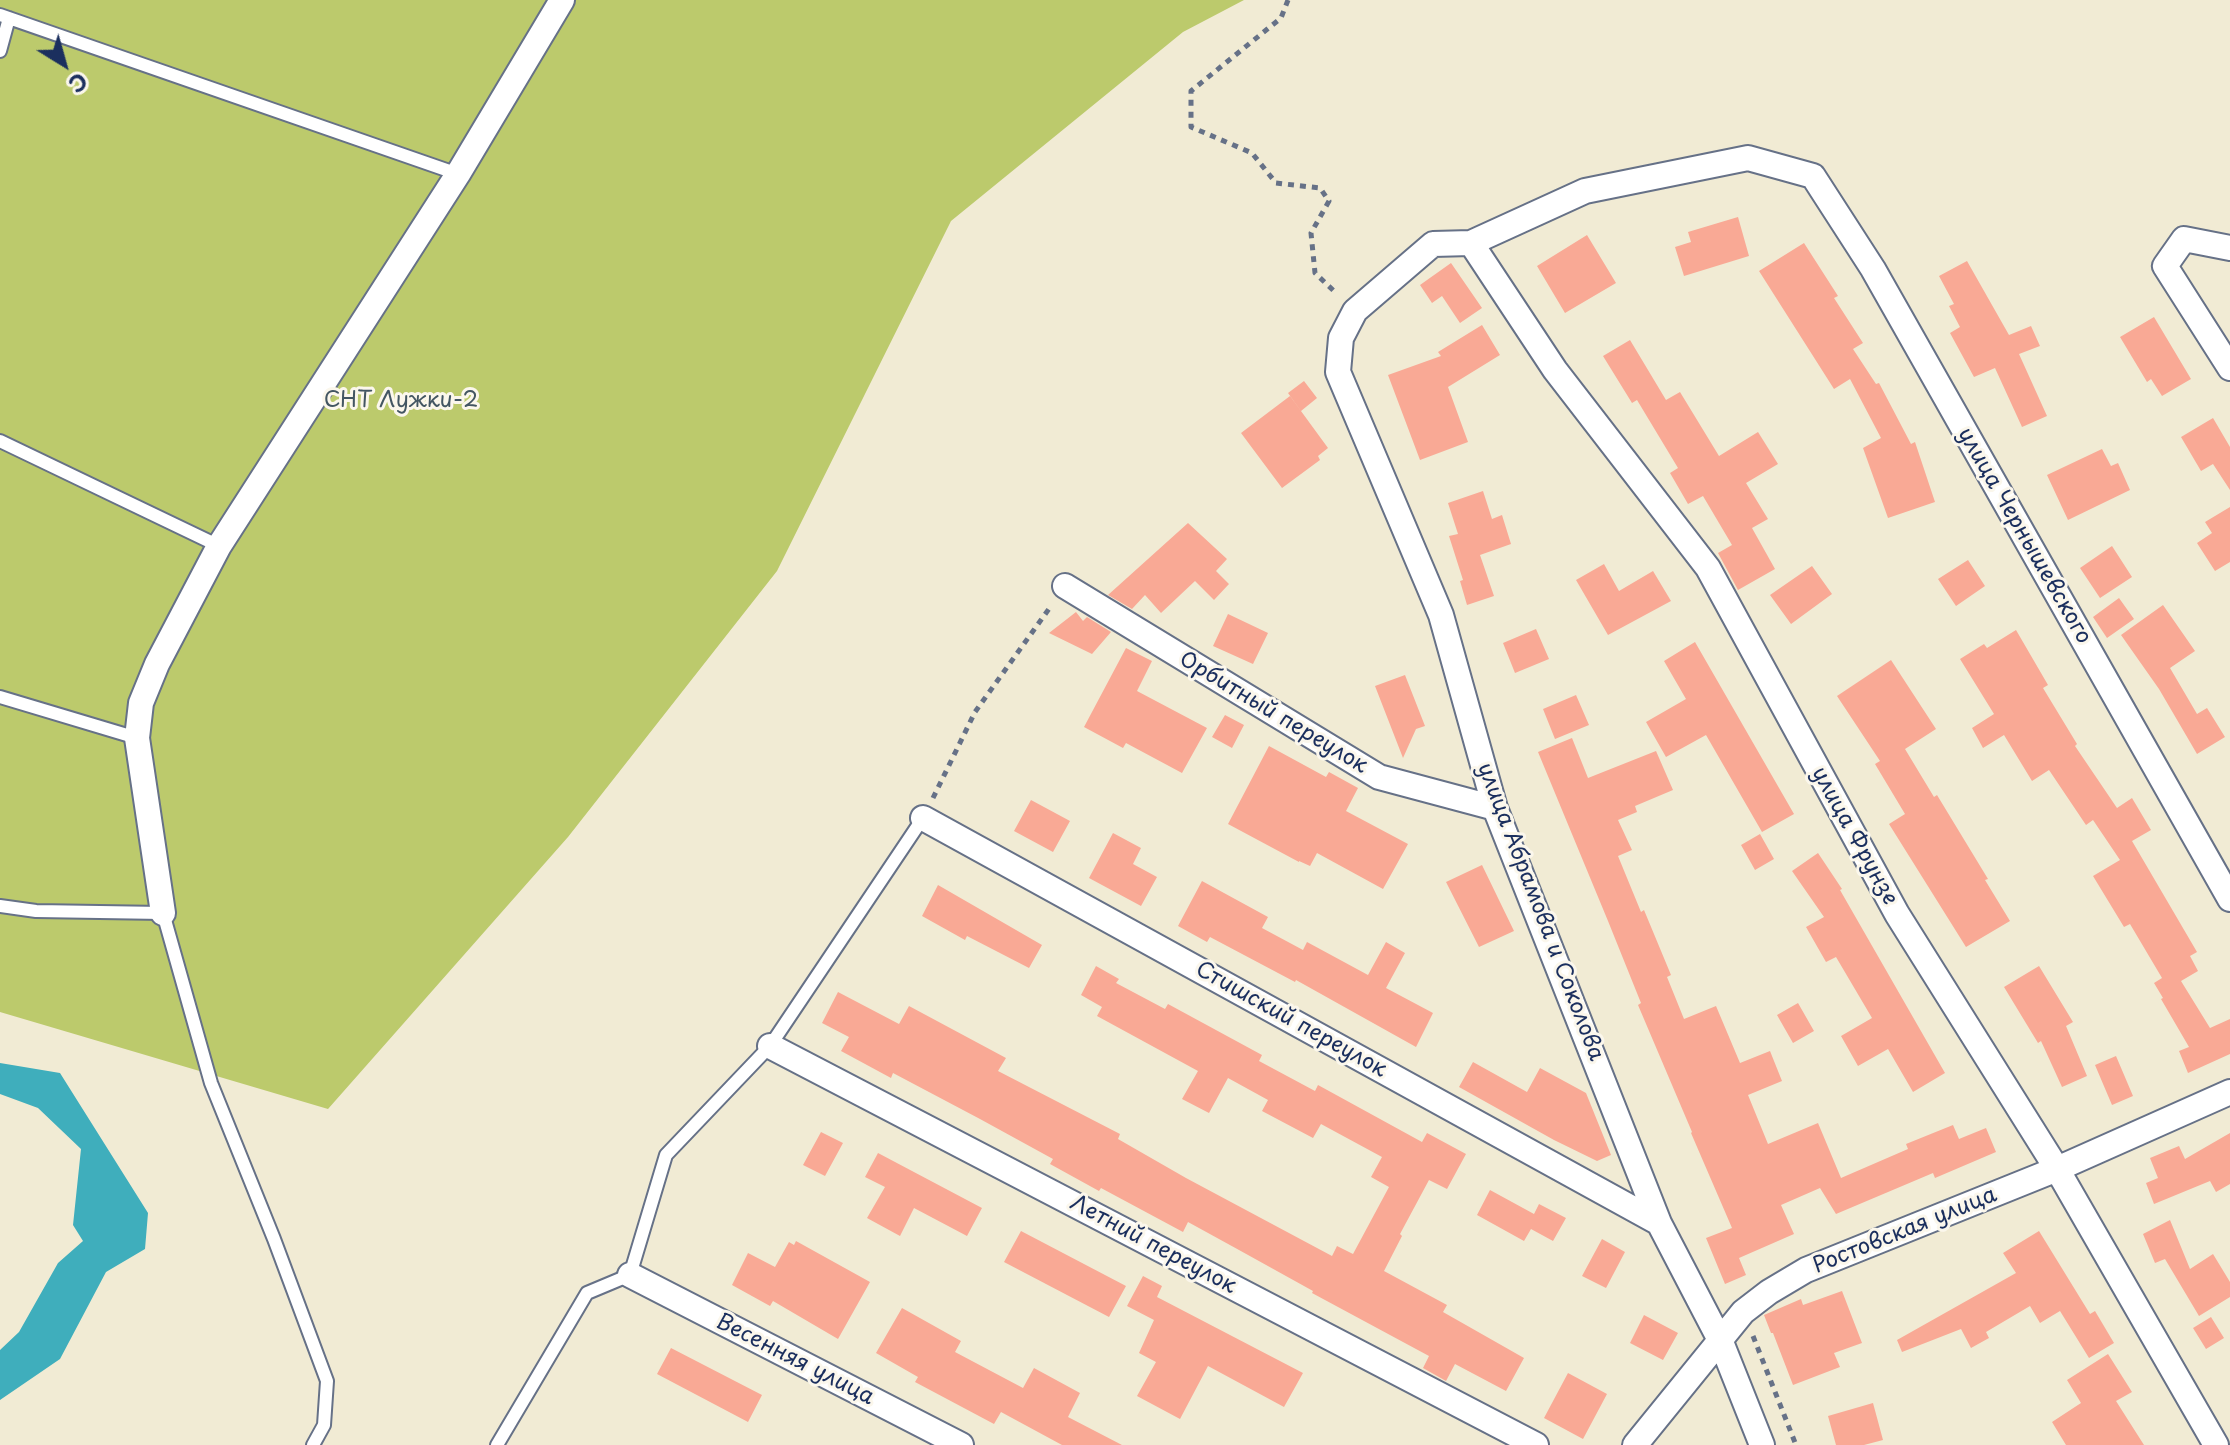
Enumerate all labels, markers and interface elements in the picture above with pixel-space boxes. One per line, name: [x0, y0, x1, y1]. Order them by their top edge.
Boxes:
north arrow: [24, 24, 104, 104]
text: С: [62, 65, 95, 102]
park label: СНТ Лужки-2: [324, 388, 478, 414]
street label: улица Чернышевского: [1951, 423, 2097, 649]
street label: Орбитный переулок: [1174, 646, 1372, 780]
street label: улица Абрамова и Соколова: [1471, 759, 1609, 1065]
street label: улица Фрунзе: [1805, 762, 1903, 910]
street label: Стишский переулок: [1191, 957, 1391, 1083]
street label: Ростовская улица: [1809, 1182, 2001, 1280]
street label: Летний переулок: [1065, 1190, 1241, 1300]
street label: Весенняя улица: [712, 1309, 878, 1411]

